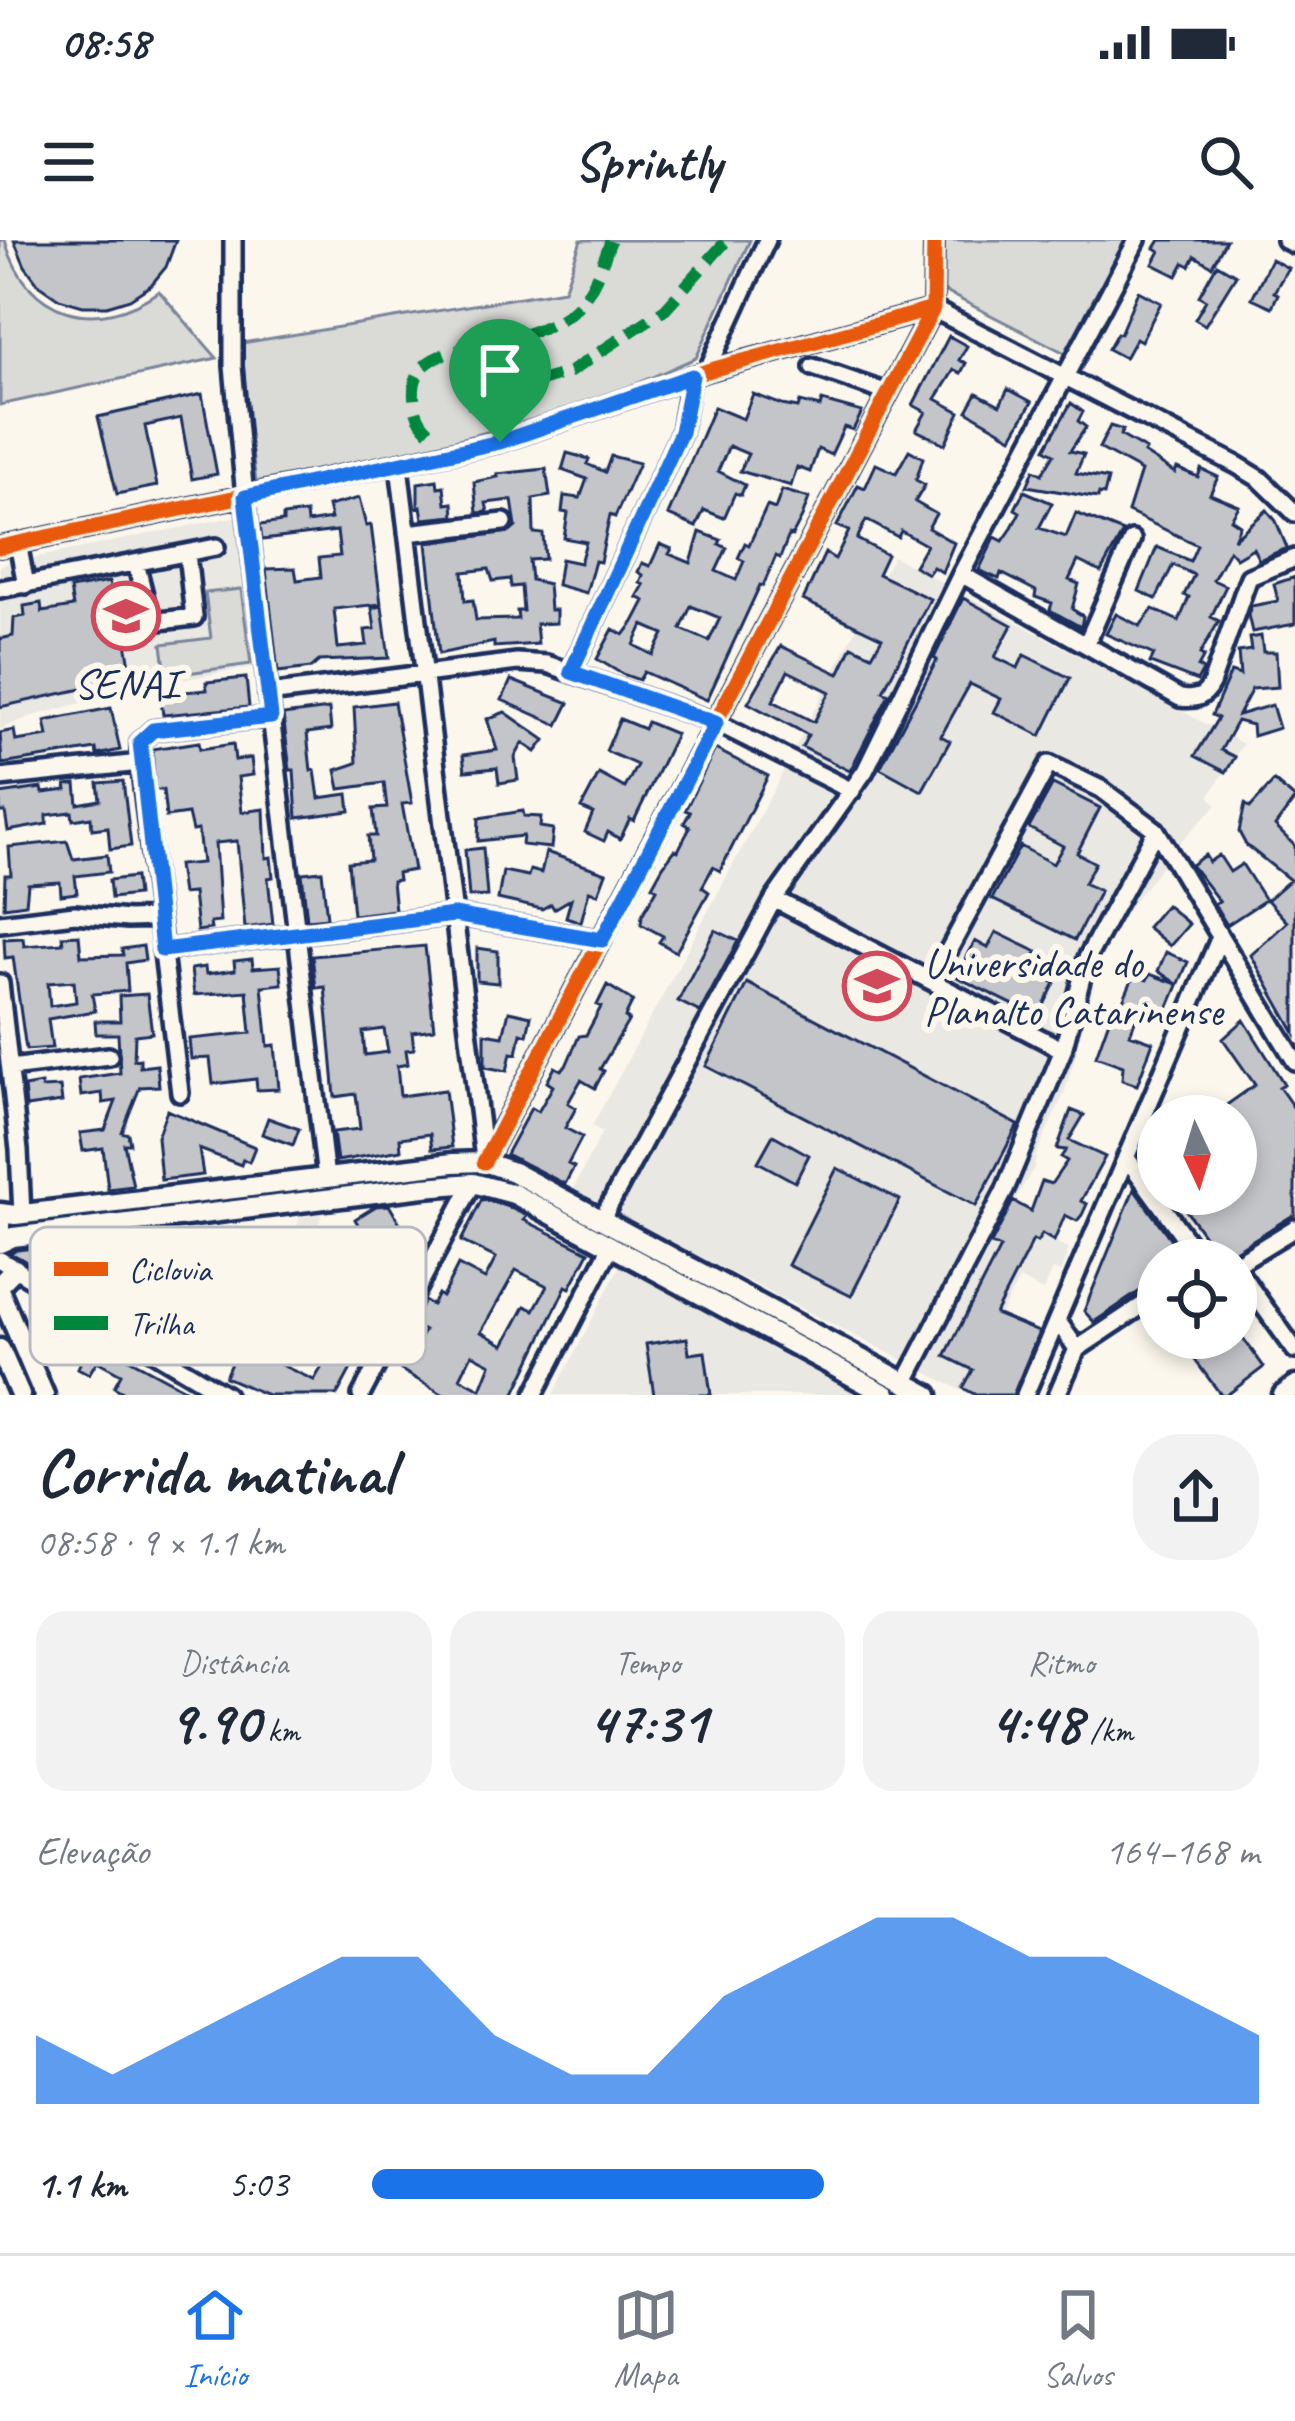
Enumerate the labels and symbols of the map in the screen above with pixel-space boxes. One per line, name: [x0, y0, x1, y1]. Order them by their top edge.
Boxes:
pin: [449, 319, 551, 442]
school or university icon: SENAI: [91, 581, 161, 651]
place label: SENAI: [74, 658, 186, 711]
place label: Universidade do Planalto Catarinense: [924, 937, 1225, 1038]
school or university icon: Universidade do Planalto Catarinense: [842, 951, 912, 1021]
north arrow: [1137, 1095, 1257, 1215]
legend: [30, 1227, 426, 1365]
text: Ciclovia: [129, 1249, 214, 1291]
text: Trilha: [129, 1303, 195, 1345]

